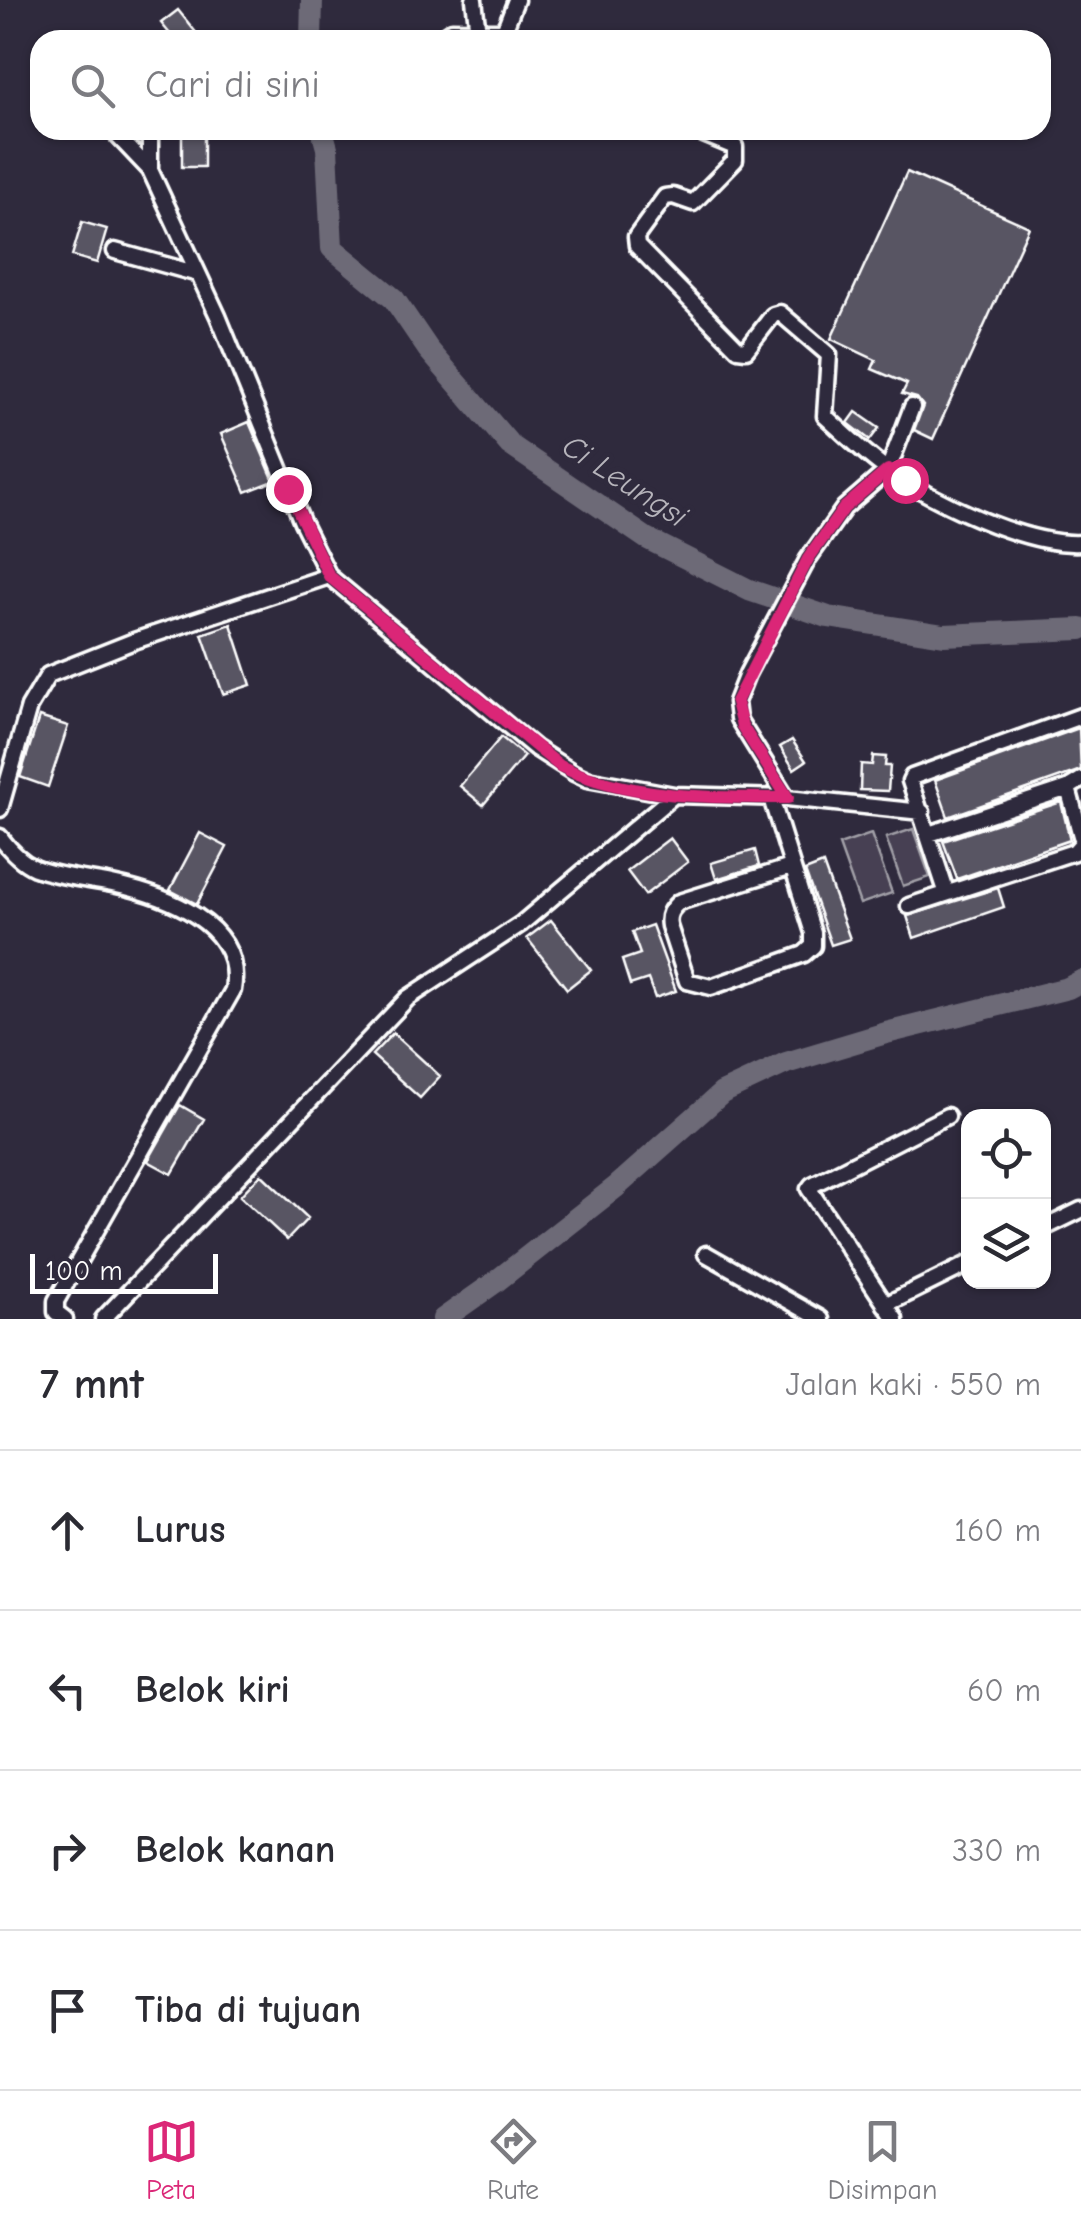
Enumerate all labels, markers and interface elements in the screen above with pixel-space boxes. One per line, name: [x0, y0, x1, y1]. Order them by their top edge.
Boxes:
search box: [30, 30, 1051, 140]
icon: search: [65, 58, 120, 113]
text: Cari di sini: [145, 63, 320, 107]
water label: Ci Leungsi: [556, 427, 695, 535]
route start: [883, 458, 929, 504]
route end: [266, 467, 312, 513]
map controls: [961, 1109, 1051, 1289]
button: locate: [961, 1109, 1051, 1199]
button: layers: [961, 1199, 1051, 1289]
scale bar: [30, 1249, 218, 1294]
text: 100 m: [45, 1255, 123, 1287]
text: 7 mnt: [40, 1360, 144, 1409]
text: Jalan kaki · 550 m: [786, 1366, 1041, 1403]
icon: ahead: [40, 1503, 95, 1558]
text: Lurus: [135, 1508, 225, 1552]
text: 160 m: [954, 1512, 1041, 1549]
icon: left: [40, 1663, 95, 1718]
text: Belok kiri: [135, 1668, 290, 1712]
text: 60 m: [967, 1672, 1041, 1709]
icon: right: [40, 1823, 95, 1878]
text: Belok kanan: [135, 1828, 335, 1872]
text: 330 m: [952, 1832, 1041, 1869]
icon: arrive: [40, 1983, 95, 2038]
text: Tiba di tujuan: [135, 1988, 361, 2032]
tab: Peta: [144, 2114, 199, 2206]
tab: Rute: [486, 2114, 541, 2206]
tab: Disimpan: [828, 2114, 937, 2206]

